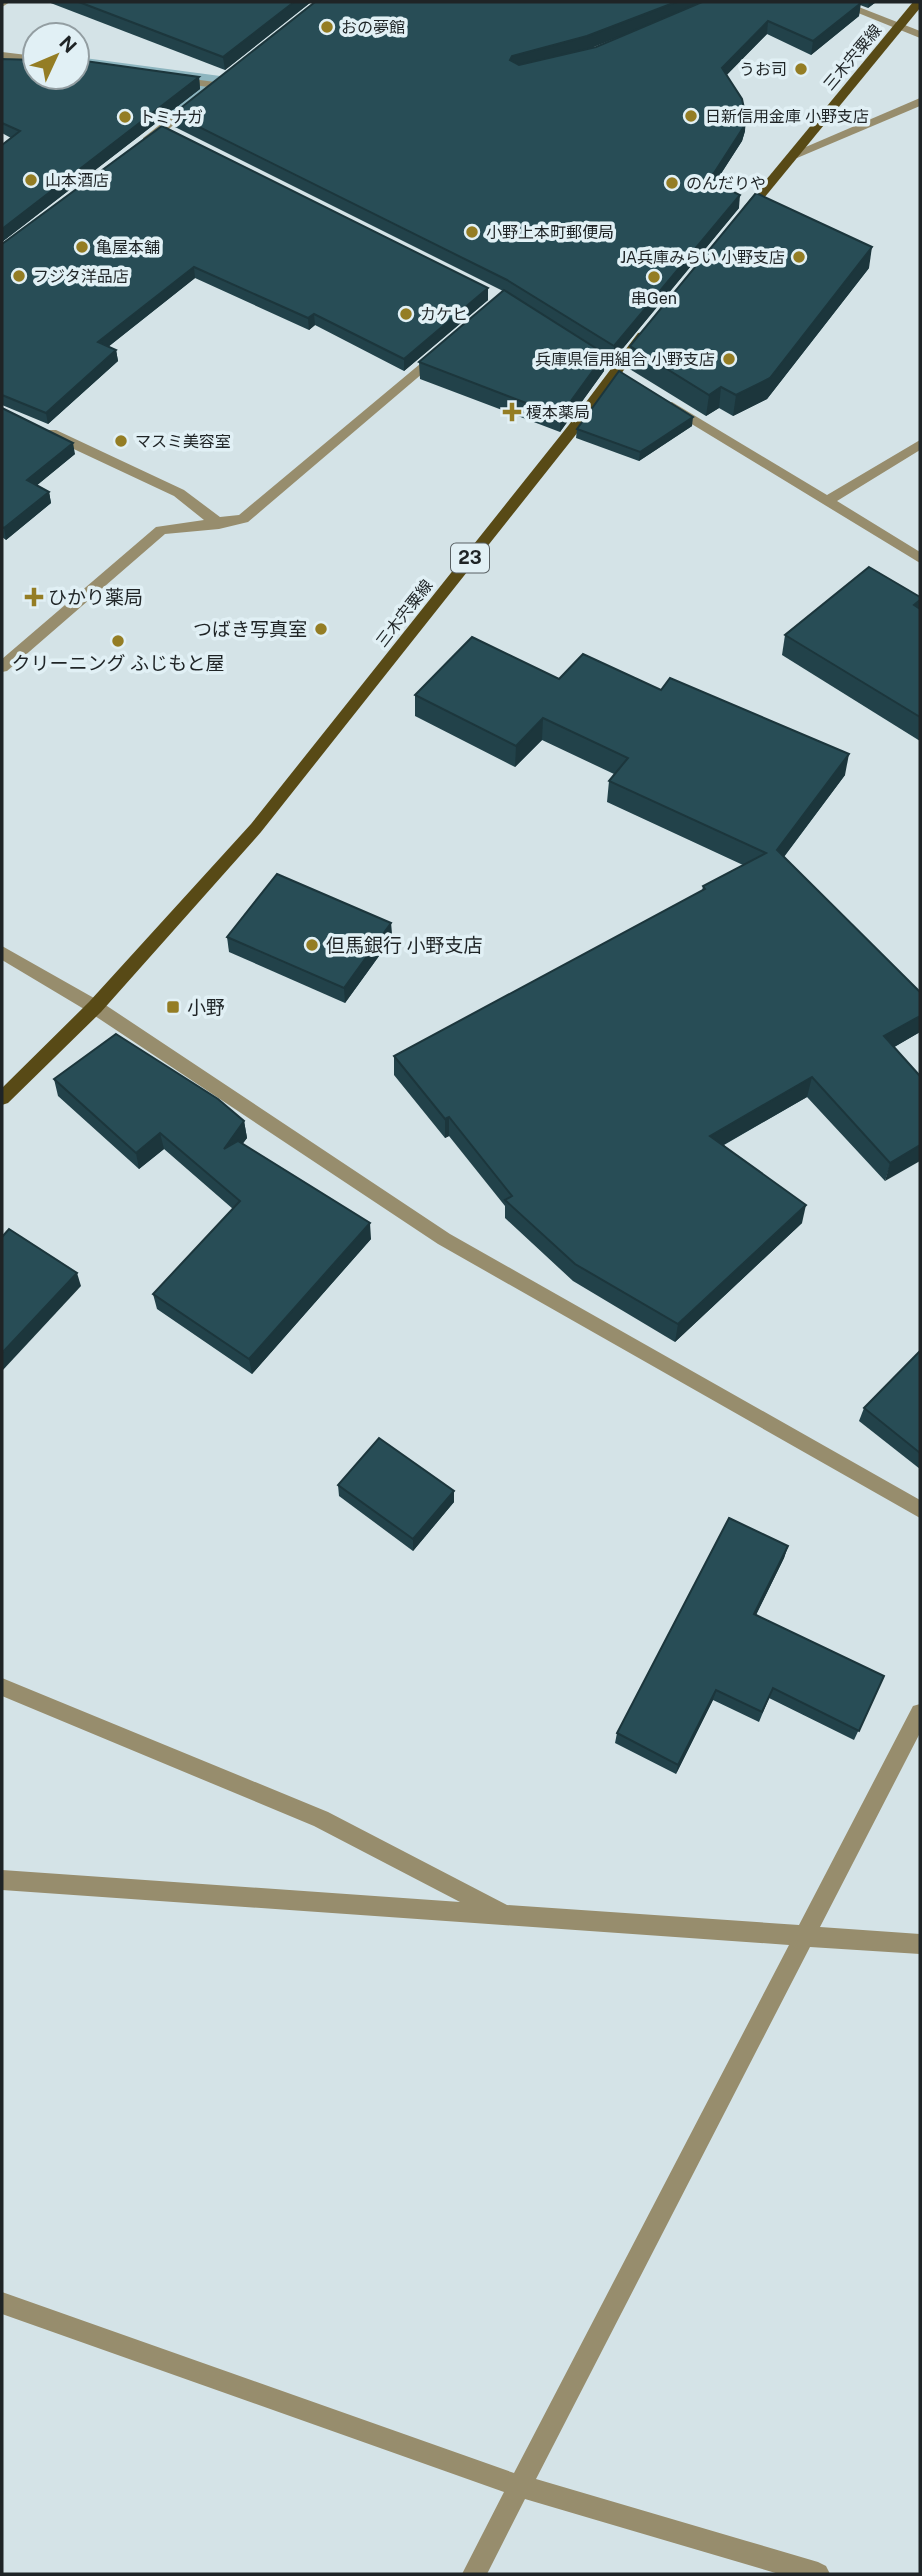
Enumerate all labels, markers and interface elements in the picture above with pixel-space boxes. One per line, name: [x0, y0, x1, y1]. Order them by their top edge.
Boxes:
place label: おの夢館: [341, 18, 405, 37]
marker: おの夢館: [319, 19, 335, 35]
north arrow: [21, 21, 91, 91]
street label: 三木宍粟線: [819, 21, 885, 94]
text: N: [55, 31, 81, 57]
place label: うお司: [739, 60, 787, 79]
marker: うお司: [793, 61, 809, 77]
place label: 日新信用金庫 小野支店: [705, 107, 869, 126]
place label: トミナガ: [139, 108, 203, 127]
marker: 日新信用金庫 小野支店: [683, 108, 699, 124]
marker: トミナガ: [117, 109, 133, 125]
place label: 山本酒店: [45, 171, 109, 190]
marker: 山本酒店: [23, 172, 39, 188]
place label: のんだりや: [686, 174, 766, 193]
marker: のんだりや: [664, 175, 680, 191]
place label: 小野上本町郵便局: [486, 223, 614, 242]
marker: 小野上本町郵便局: [464, 224, 480, 240]
place label: 亀屋本舗: [96, 238, 160, 257]
marker: 亀屋本舗: [74, 239, 90, 255]
place label: JA兵庫みらい 小野支店: [620, 248, 785, 267]
marker: JA兵庫みらい 小野支店: [791, 249, 807, 265]
place label: フジタ洋品店: [33, 267, 129, 286]
marker: フジタ洋品店: [11, 268, 27, 284]
marker: 串Gen: [646, 269, 662, 285]
place label: 串Gen: [631, 289, 677, 308]
place label: カケヒ: [420, 305, 468, 324]
marker: カケヒ: [398, 306, 414, 322]
place label: 兵庫県信用組合 小野支店: [535, 350, 715, 369]
marker: 兵庫県信用組合 小野支店: [721, 351, 737, 367]
place label: 榎本薬局: [526, 403, 590, 422]
marker: 榎本薬局: [504, 404, 520, 420]
place label: マスミ美容室: [135, 432, 231, 451]
marker: マスミ美容室: [113, 433, 129, 449]
road number: 23: [451, 544, 489, 572]
street label: 三木宍粟線: [372, 576, 437, 651]
place label: ひかり薬局: [48, 586, 143, 608]
marker: ひかり薬局: [26, 589, 42, 605]
place label: つばき写真室: [193, 618, 307, 640]
marker: つばき写真室: [313, 621, 329, 637]
marker: クリーニング ふじもと屋: [110, 633, 126, 649]
place label: クリーニング ふじもと屋: [11, 652, 225, 674]
place label: 但馬銀行 小野支店: [326, 934, 483, 956]
marker: 但馬銀行 小野支店: [304, 937, 320, 953]
place label: 小野: [187, 996, 225, 1018]
marker: 小野: [165, 999, 181, 1015]

